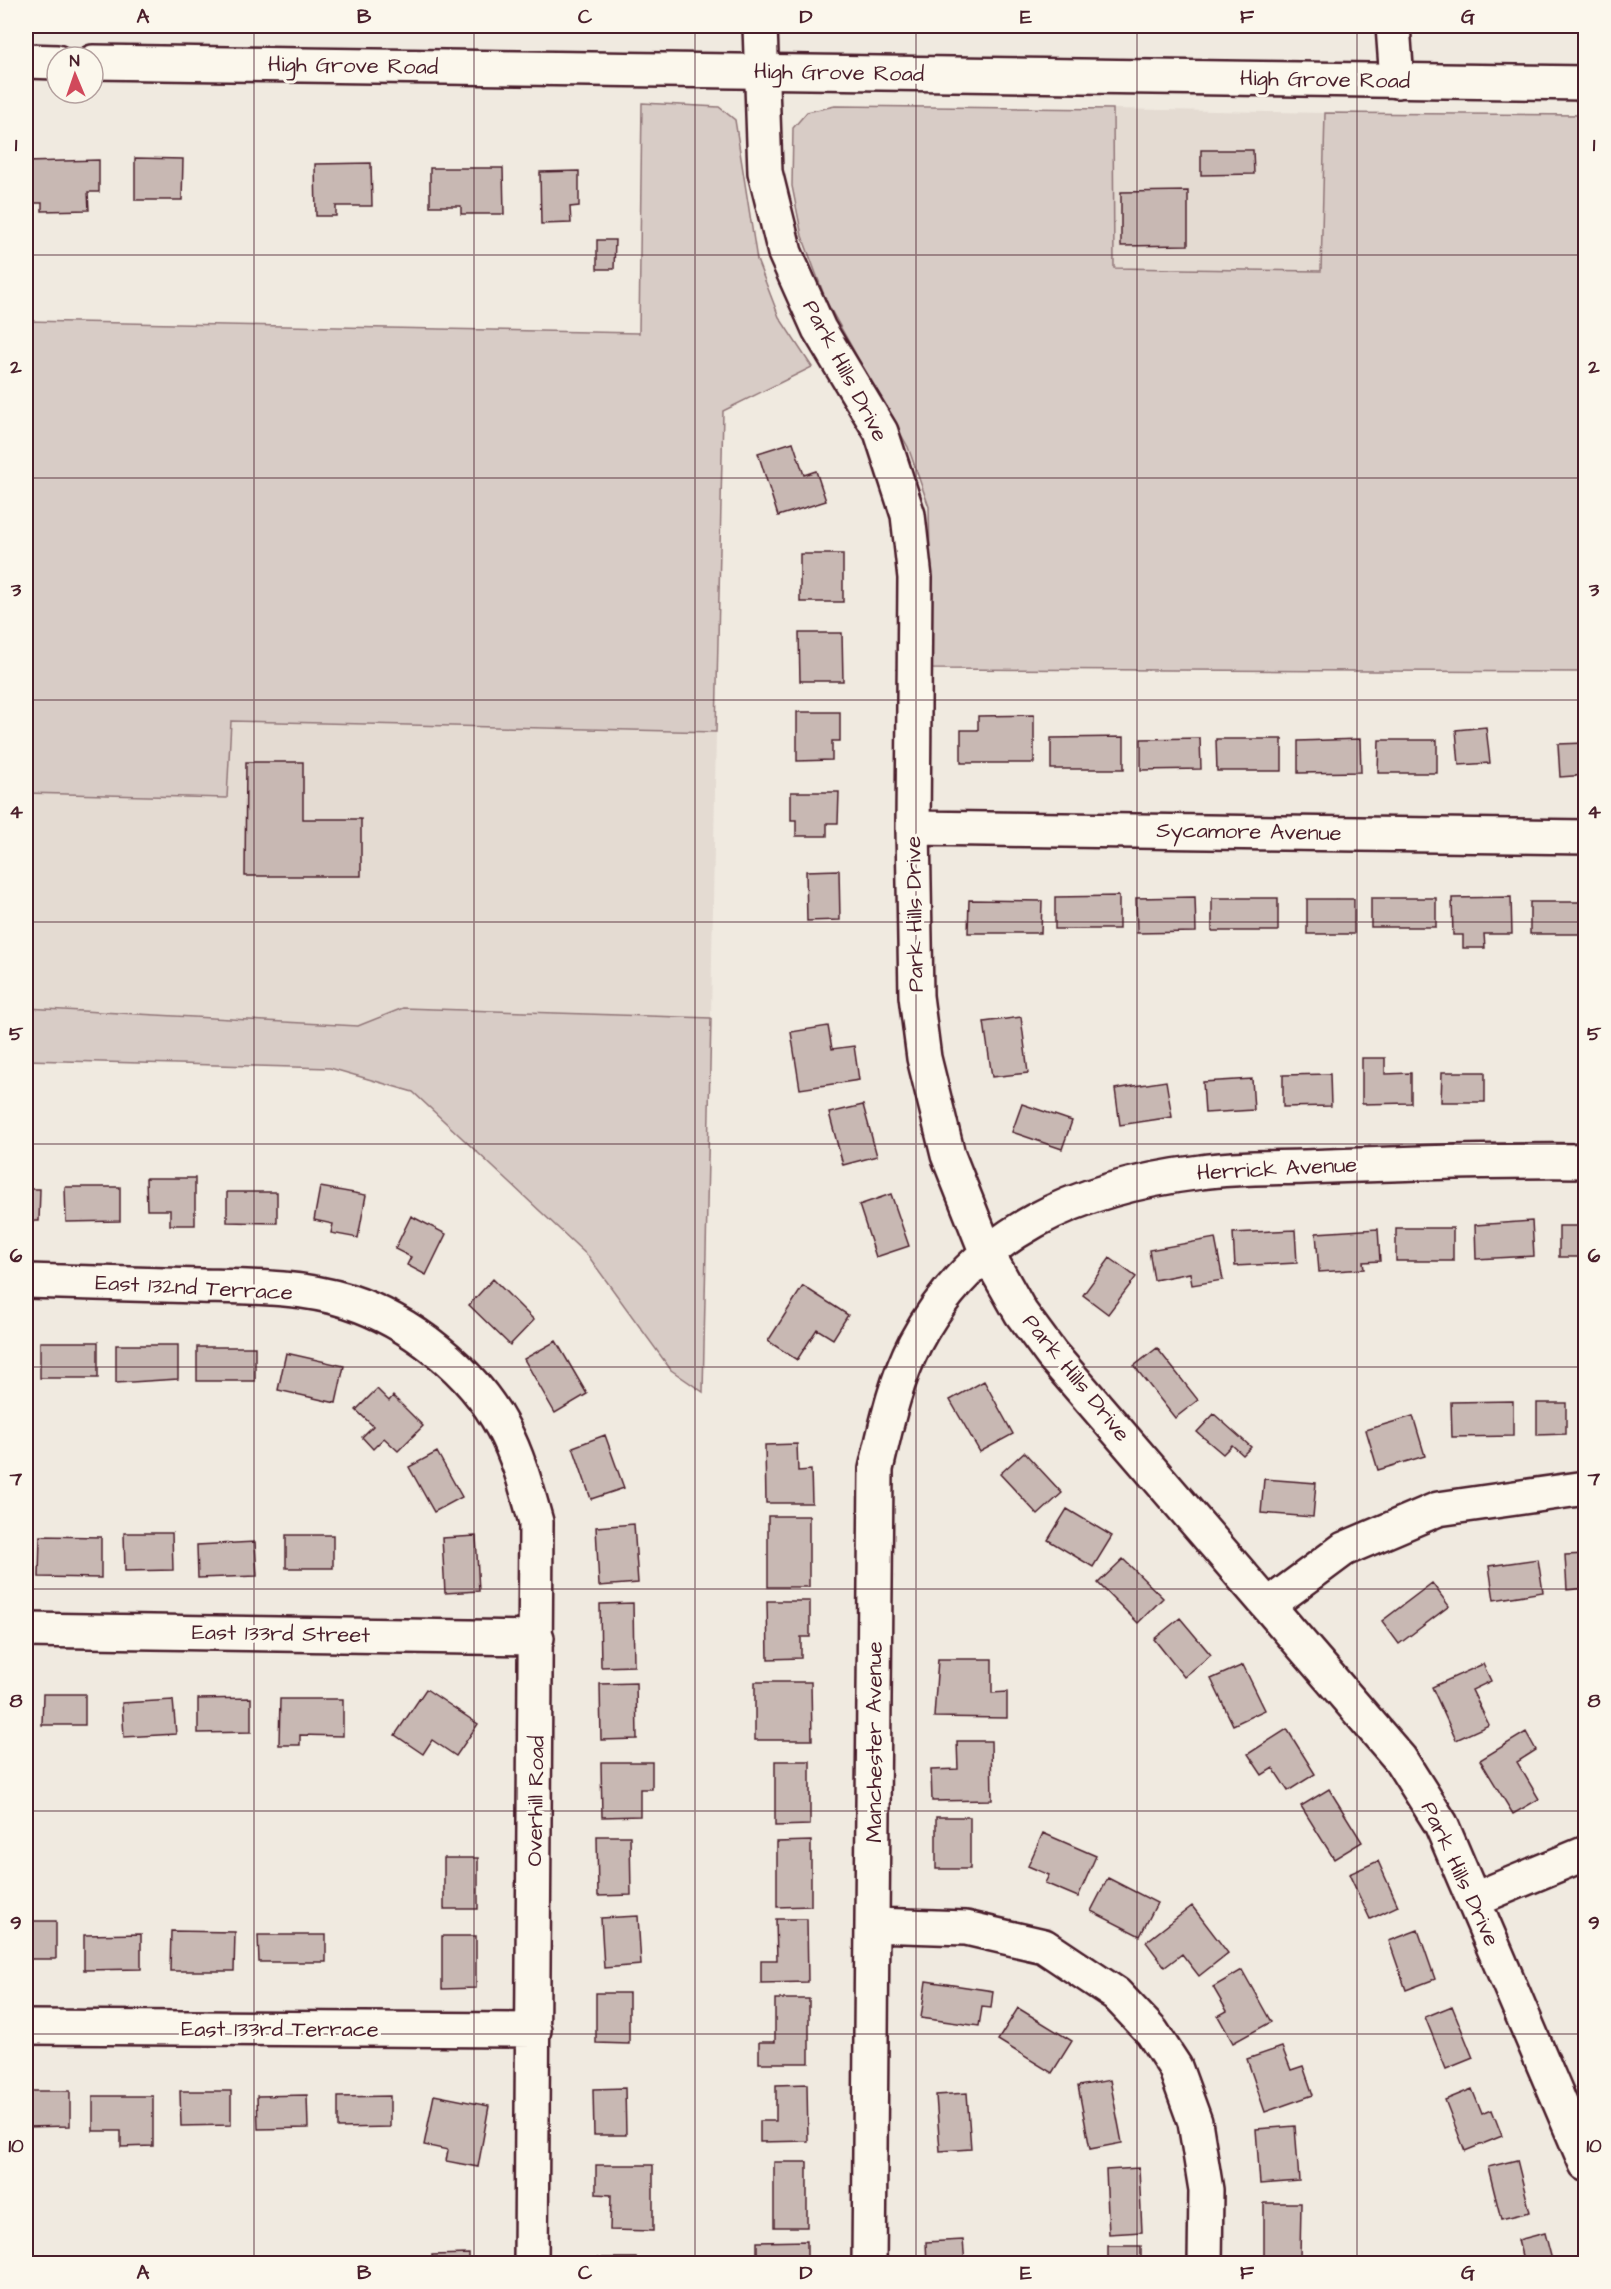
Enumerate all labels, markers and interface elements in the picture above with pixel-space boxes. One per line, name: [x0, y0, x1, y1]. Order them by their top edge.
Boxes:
text: A: [137, 3, 150, 31]
text: B: [357, 3, 372, 31]
text: C: [578, 3, 593, 31]
text: D: [800, 3, 813, 31]
text: E: [1020, 3, 1032, 31]
text: F: [1240, 3, 1255, 31]
text: G: [1461, 3, 1475, 31]
north arrow: [45, 45, 105, 105]
street label: High Grove Road: [268, 49, 438, 84]
text: N: [69, 50, 80, 72]
street label: High Grove Road: [754, 56, 924, 91]
street label: High Grove Road: [1240, 63, 1410, 98]
text: 1: [15, 131, 18, 159]
text: 1: [1593, 131, 1596, 159]
street label: Park Hills Drive: [795, 295, 895, 447]
text: 2: [9, 353, 22, 381]
text: 2: [1587, 353, 1600, 381]
text: 3: [10, 576, 22, 604]
text: 3: [1588, 576, 1600, 604]
text: 4: [9, 798, 23, 826]
text: 4: [1587, 798, 1601, 826]
street label: Sycamore Avenue: [1156, 815, 1342, 850]
street label: Park Hills Drive: [898, 836, 932, 992]
text: 5: [9, 1020, 24, 1048]
text: 5: [1587, 1020, 1602, 1048]
street label: Herrick Avenue: [1196, 1149, 1358, 1189]
text: 6: [10, 1242, 23, 1270]
text: 6: [1588, 1242, 1601, 1270]
street label: East 132nd Terrace: [95, 1267, 294, 1309]
street label: Park Hills Drive: [1015, 1308, 1137, 1449]
text: 7: [9, 1465, 23, 1493]
text: 7: [1587, 1465, 1601, 1493]
street label: East 133rd Street: [192, 1617, 370, 1651]
street label: Manchester Avenue: [859, 1641, 890, 1843]
text: 8: [10, 1687, 23, 1715]
text: 8: [1588, 1687, 1601, 1715]
street label: Overhill Road: [519, 1735, 553, 1867]
street label: Park Hills Drive: [1413, 1797, 1507, 1951]
text: 9: [10, 1909, 22, 1937]
text: 9: [1588, 1909, 1600, 1937]
street label: East 133rd Terrace: [181, 2014, 379, 2045]
text: 10: [8, 2132, 24, 2160]
text: 10: [1586, 2132, 1602, 2160]
text: A: [137, 2259, 150, 2287]
text: B: [357, 2259, 372, 2287]
text: C: [578, 2259, 593, 2287]
text: D: [800, 2259, 813, 2287]
text: E: [1020, 2259, 1032, 2287]
text: F: [1240, 2259, 1255, 2287]
text: G: [1461, 2259, 1475, 2287]

